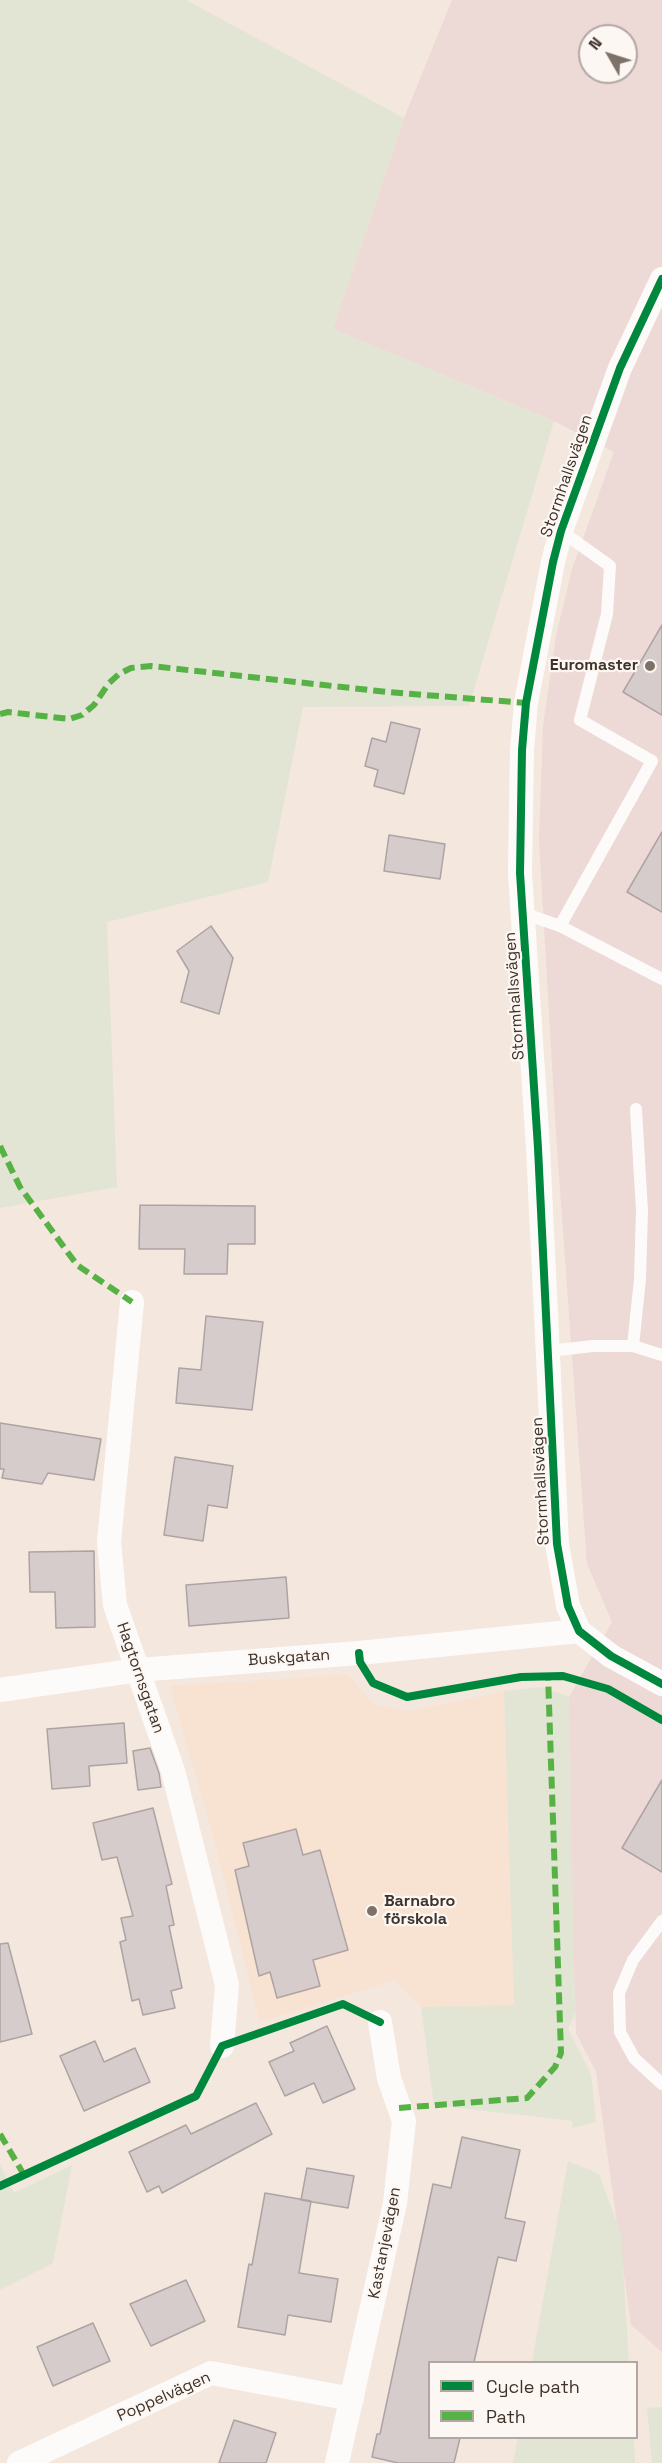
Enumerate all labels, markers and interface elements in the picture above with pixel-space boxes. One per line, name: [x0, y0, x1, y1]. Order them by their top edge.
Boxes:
north arrow: [578, 24, 638, 84]
text: N: [584, 33, 607, 54]
street label: Stormhallsvägen: [537, 412, 597, 540]
place label: Euromaster: [550, 656, 638, 676]
marker: Euromaster: [643, 659, 657, 673]
street label: Stormhallsvägen: [501, 931, 529, 1061]
street label: Stormhallsvägen: [528, 1416, 554, 1546]
street label: Hagtornsgatan: [112, 1620, 168, 1736]
street label: Buskgatan: [247, 1646, 331, 1670]
place label: Barnabro förskola: [384, 1892, 455, 1930]
marker: Barnabro förskola: [365, 1904, 379, 1918]
street label: Kastanjevägen: [365, 2185, 405, 2301]
legend: [428, 2361, 638, 2439]
street label: Poppelvägen: [114, 2368, 214, 2426]
text: Cycle path: [486, 2375, 580, 2398]
text: Path: [486, 2405, 526, 2428]

